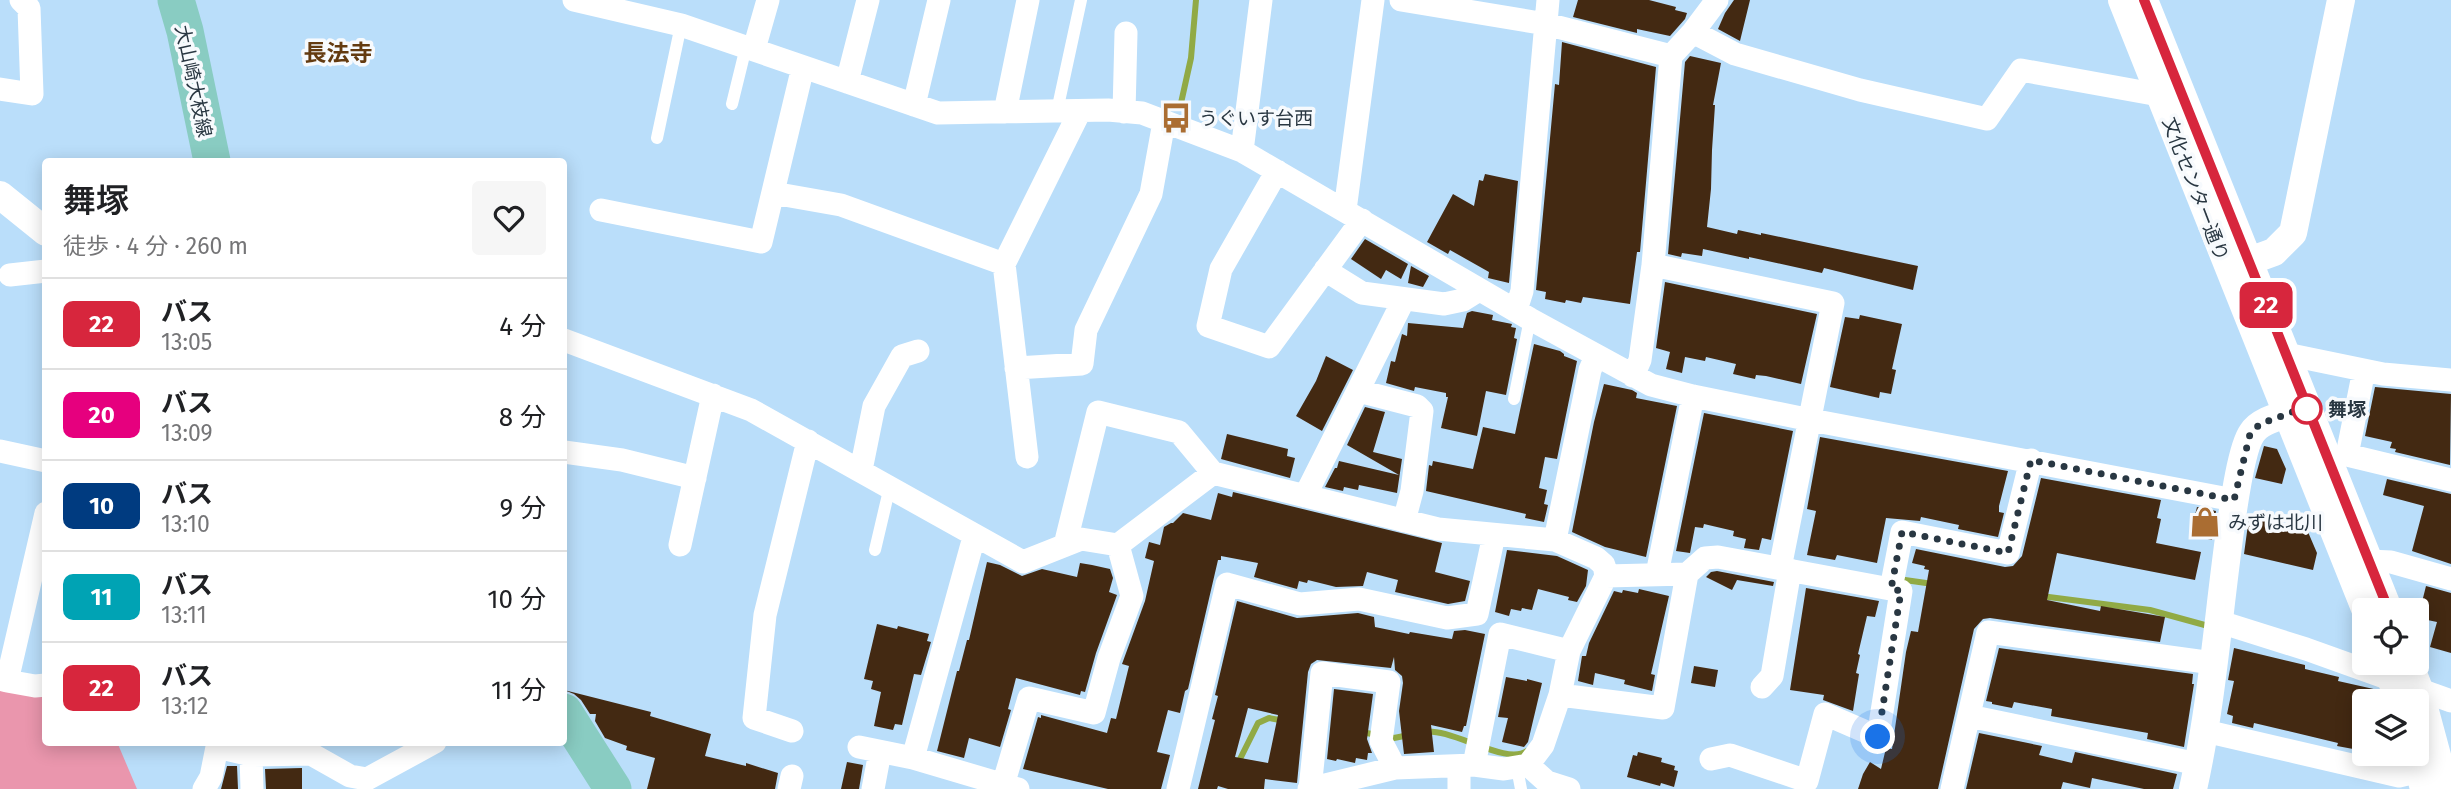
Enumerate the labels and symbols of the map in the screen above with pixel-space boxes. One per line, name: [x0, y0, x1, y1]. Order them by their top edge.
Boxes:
street label: 大山崎大枝線: [170, 23, 217, 139]
district label: 長法寺: [304, 39, 373, 67]
bus stop icon: うぐいす台西: [1159, 101, 1193, 135]
place label: うぐいす台西: [1199, 107, 1313, 130]
street label: 文化センター通り: [2158, 114, 2234, 264]
line badge: 22: [2234, 282, 2298, 328]
marker: 舞塚: [2292, 394, 2322, 424]
place label: 舞塚: [2328, 398, 2366, 421]
shop icon: みずは北川: [2188, 505, 2222, 539]
place label: みずは北川: [2228, 511, 2323, 534]
your location: [1860, 719, 1895, 754]

